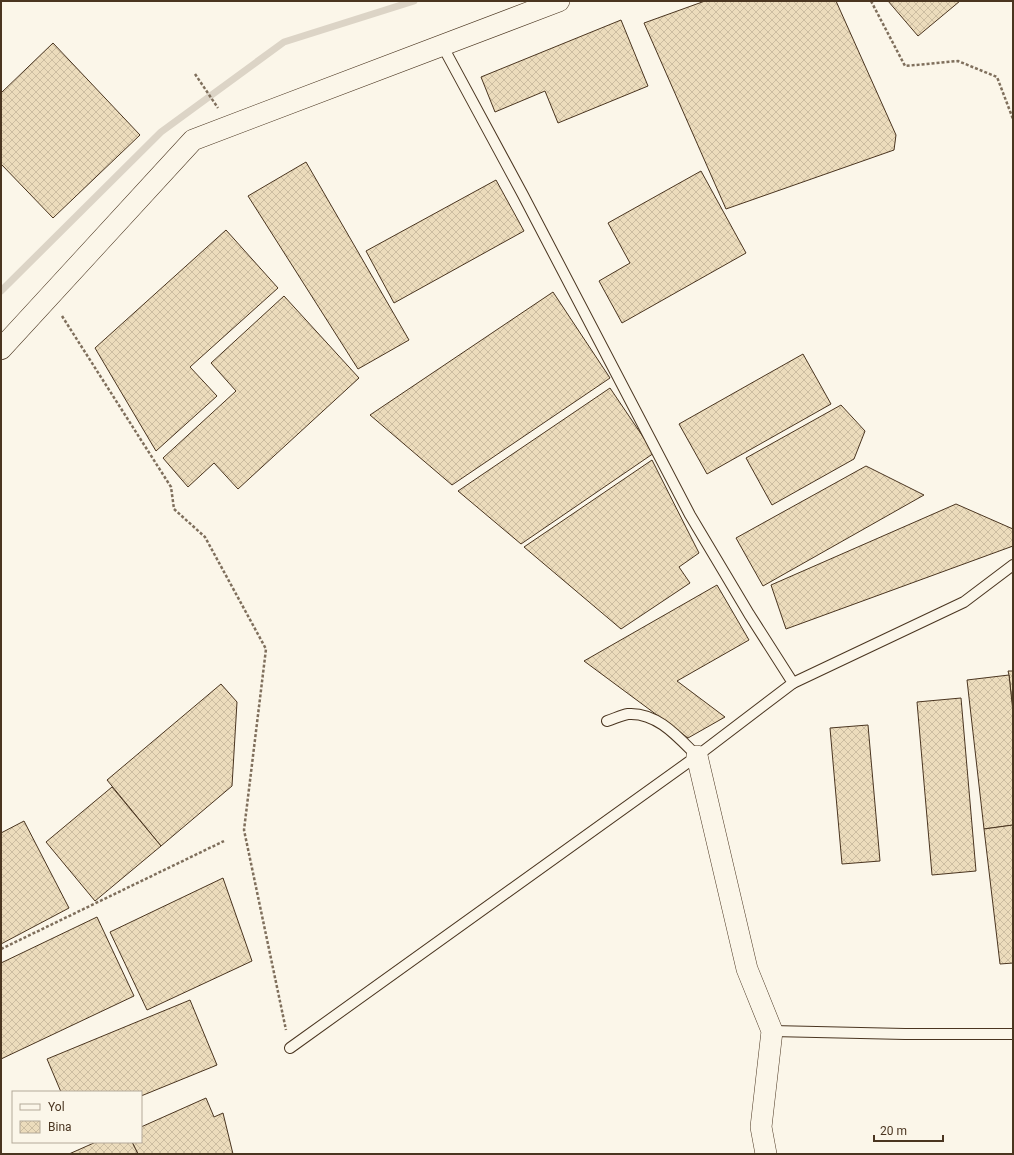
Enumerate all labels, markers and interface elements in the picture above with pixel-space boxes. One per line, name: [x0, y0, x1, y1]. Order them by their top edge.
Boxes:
legend: [12, 1091, 142, 1143]
text: Yol: [48, 1100, 65, 1114]
scale bar: [874, 1117, 943, 1143]
text: Bina: [48, 1120, 72, 1134]
text: 20 m: [880, 1124, 907, 1138]

